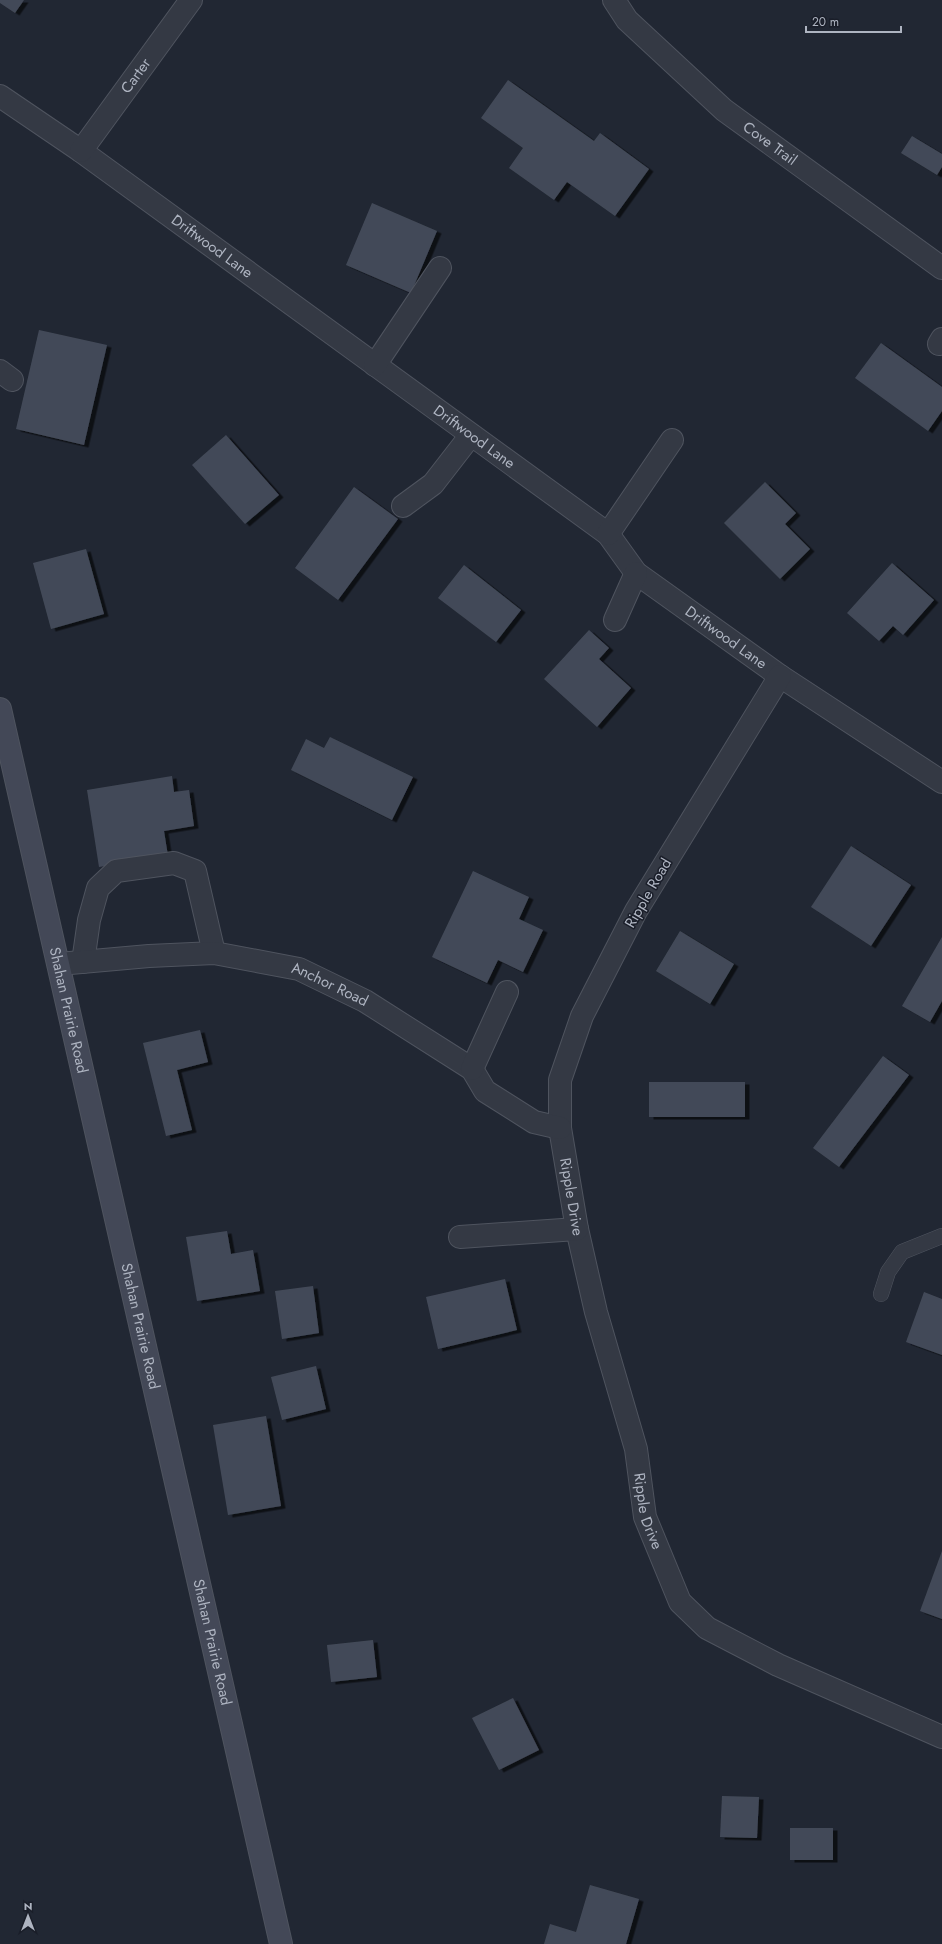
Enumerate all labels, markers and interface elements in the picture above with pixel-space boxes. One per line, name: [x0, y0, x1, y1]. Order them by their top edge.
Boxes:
scale bar: [806, 8, 901, 34]
text: 20 m: [812, 13, 839, 31]
street label: Carter: [115, 53, 157, 98]
street label: Cove Trail: [738, 116, 802, 171]
street label: Driftwood Lane: [167, 209, 258, 284]
street label: Driftwood Lane: [429, 400, 520, 474]
street label: Driftwood Lane: [680, 600, 772, 674]
street label: Ripple Road: [619, 854, 677, 932]
street label: Shahan Prairie Road: [44, 945, 94, 1076]
street label: Anchor Road: [290, 957, 372, 1012]
street label: Ripple Drive: [554, 1156, 589, 1238]
street label: Shahan Prairie Road: [115, 1261, 165, 1391]
street label: Ripple Drive: [628, 1471, 668, 1553]
street label: Shahan Prairie Road: [187, 1577, 237, 1707]
north arrow: [8, 1896, 48, 1936]
text: N: [24, 1898, 32, 1914]

